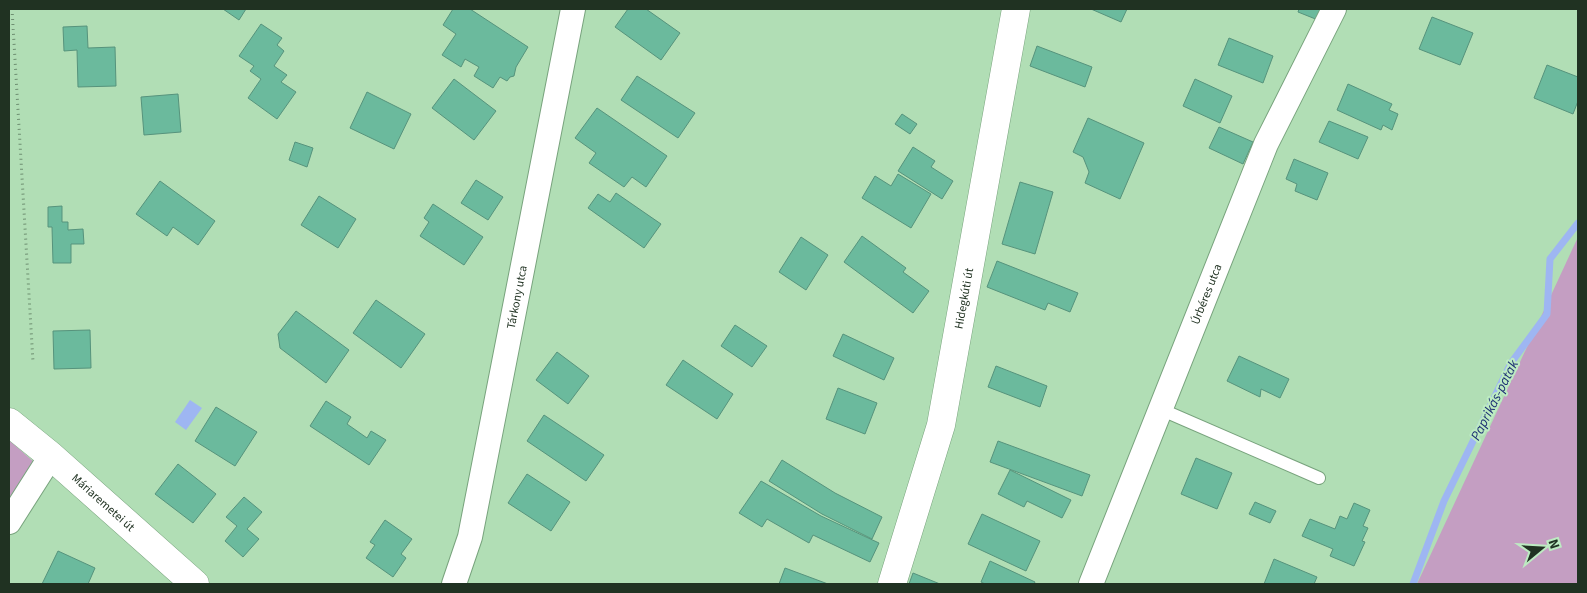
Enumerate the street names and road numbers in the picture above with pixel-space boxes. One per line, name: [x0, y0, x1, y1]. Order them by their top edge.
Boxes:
street label: Úrbéres utca: [1187, 261, 1226, 327]
street label: Tárkony utca: [503, 264, 532, 331]
street label: Hidegkúti út: [950, 267, 978, 330]
street label: Máriaremetei út: [68, 470, 138, 536]

